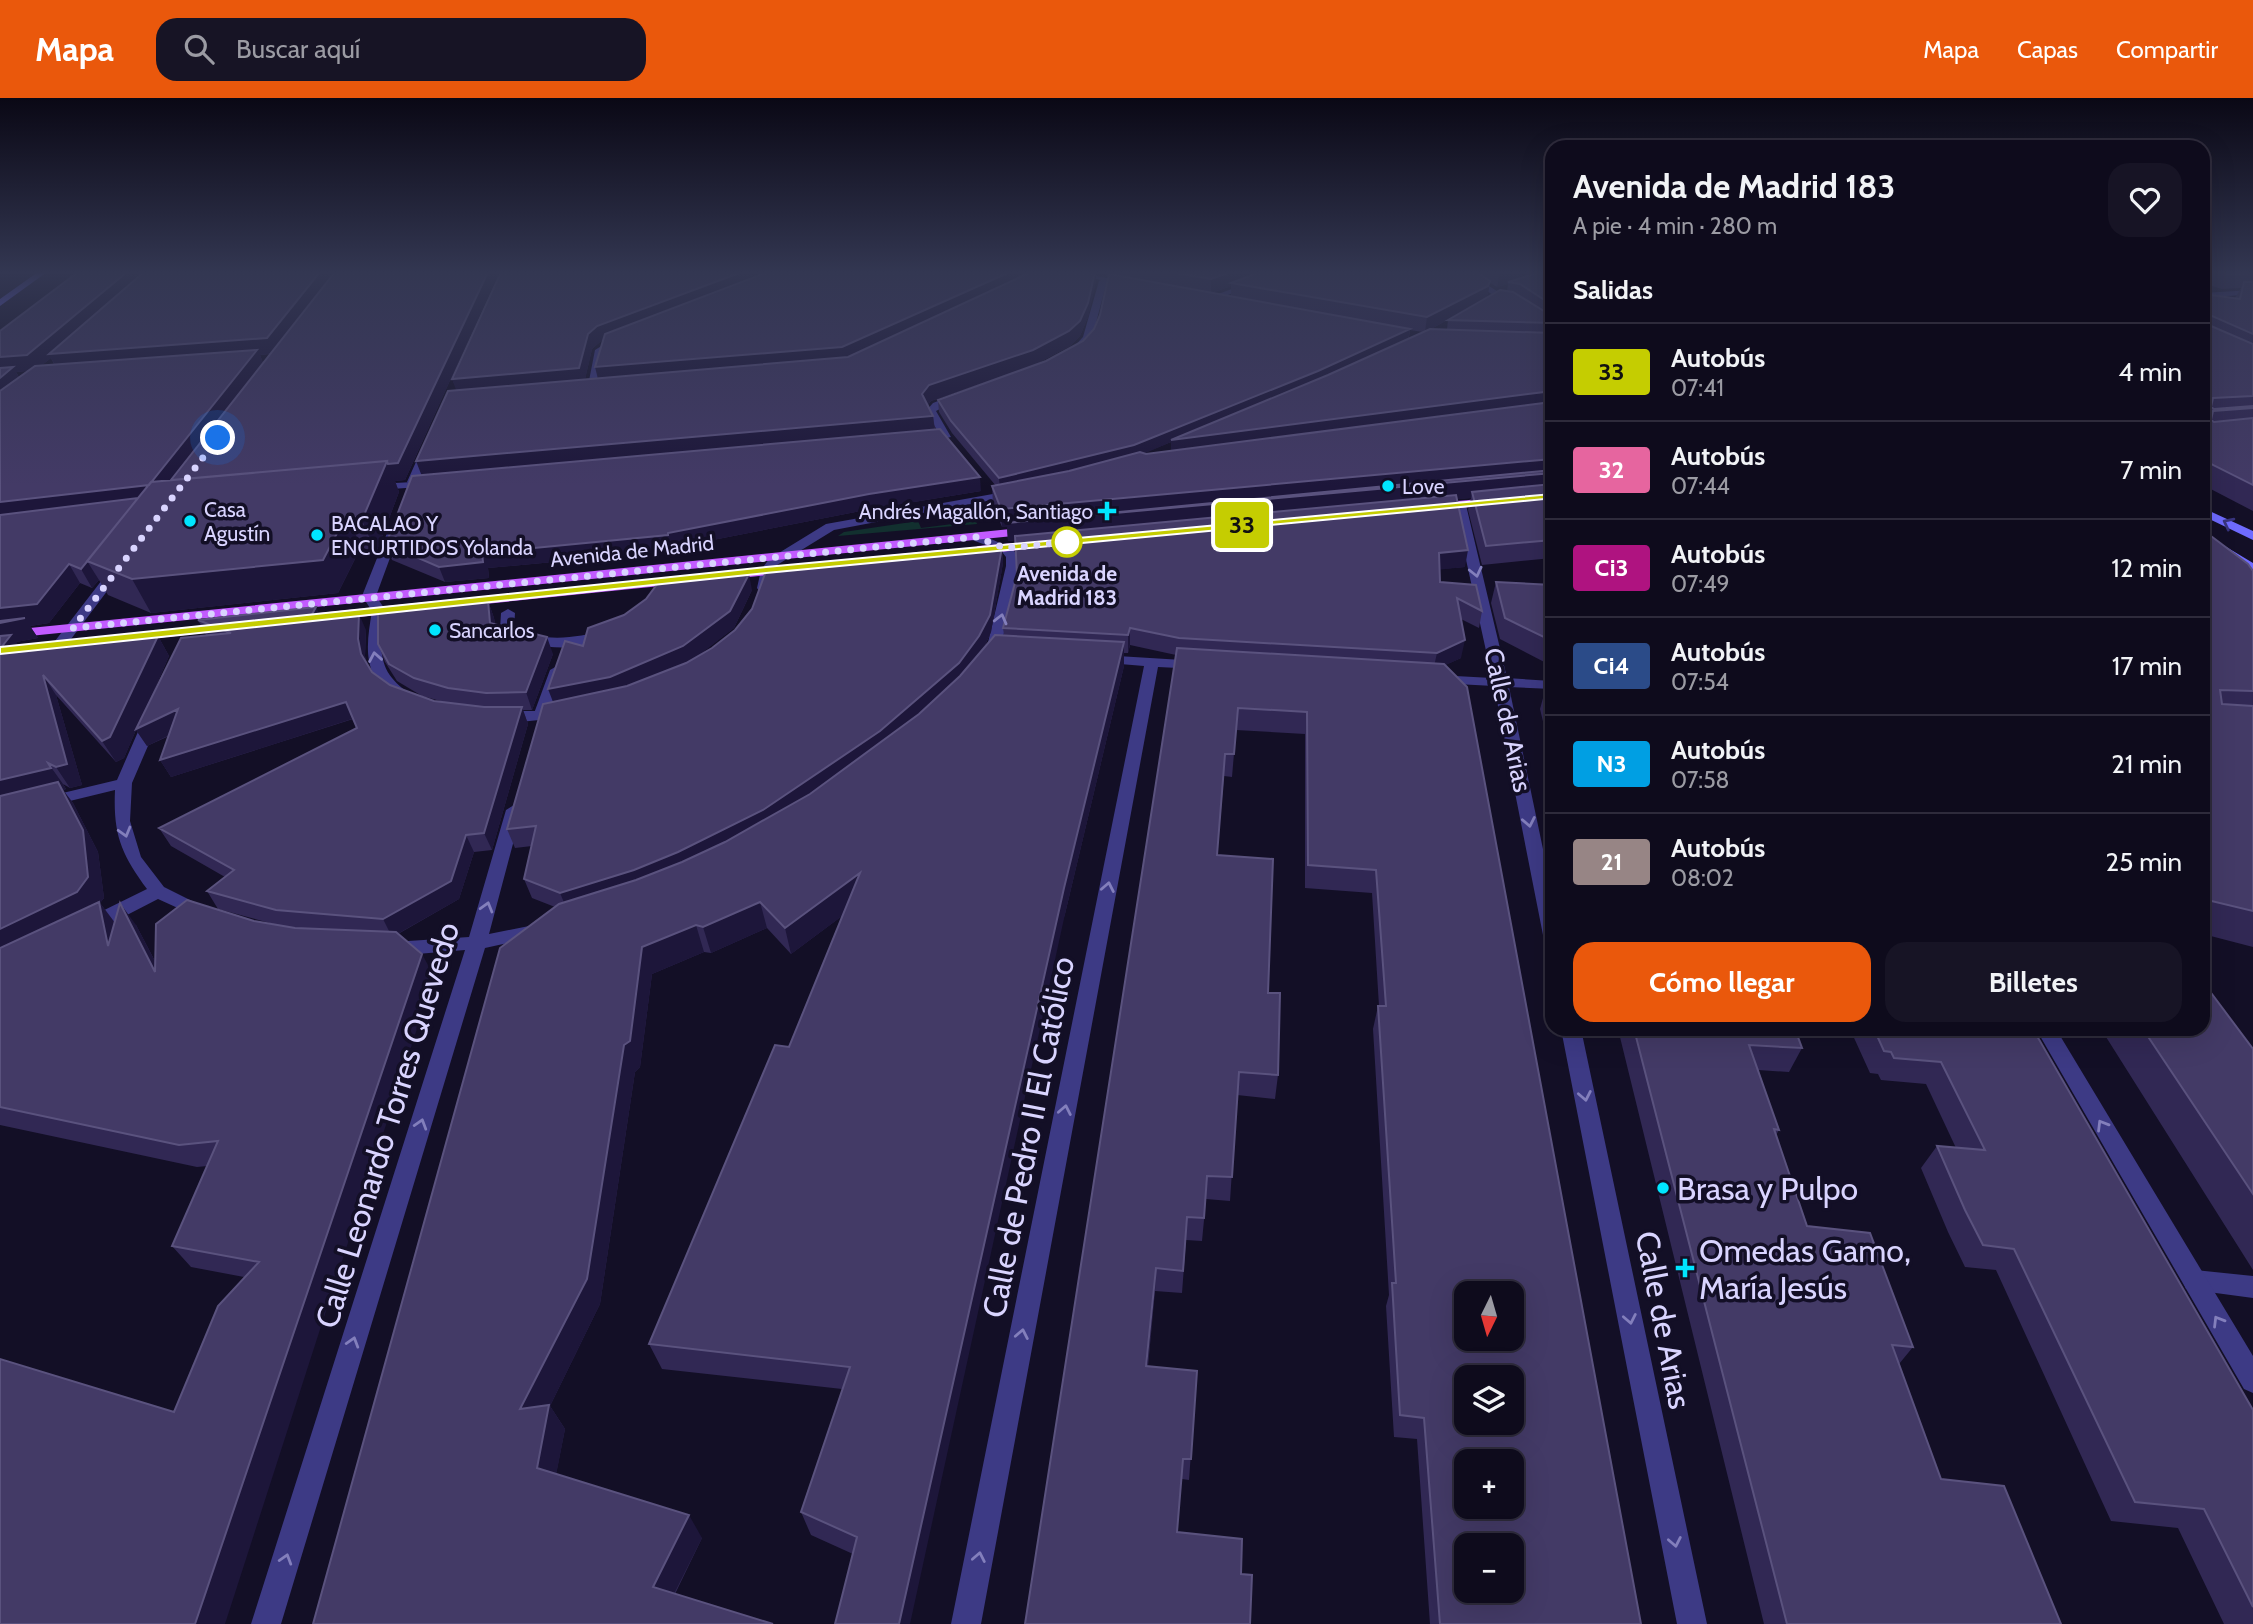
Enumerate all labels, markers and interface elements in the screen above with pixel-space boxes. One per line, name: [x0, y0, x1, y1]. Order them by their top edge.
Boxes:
search box: [156, 18, 646, 81]
text: Mapa: [35, 29, 114, 69]
icon: search: [180, 30, 218, 68]
text: Buscar aquí: [236, 33, 360, 65]
text: Mapa: [1923, 35, 1979, 64]
text: Capas: [2017, 35, 2078, 64]
text: Compartir: [2116, 35, 2218, 64]
button: heart: [2108, 163, 2182, 237]
text: Avenida de Madrid 183: [1573, 166, 1895, 206]
text: A pie · 4 min · 280 m: [1573, 212, 1777, 240]
text: Salidas: [1573, 274, 1653, 306]
text: Autobús: [1671, 342, 1765, 374]
text: 4 min: [2118, 356, 2182, 388]
text: 33: [1599, 357, 1624, 386]
text: 07:41: [1671, 374, 1724, 402]
your location: [200, 420, 235, 455]
text: Autobús: [1671, 440, 1765, 472]
text: 7 min: [2120, 454, 2182, 486]
text: 32: [1599, 455, 1624, 484]
text: 07:44: [1671, 472, 1730, 500]
place label: Love: [1402, 474, 1445, 499]
marker: Love: [1380, 478, 1396, 494]
place label: Casa Agustín: [204, 497, 270, 546]
place label: Andrés Magallón, Santiago: [859, 499, 1093, 524]
line badge: 33: [1210, 502, 1274, 548]
marker: Andrés Magallón, Santiago: [1099, 503, 1115, 519]
text: 33: [1229, 510, 1255, 539]
place label: BACALAO Y ENCURTIDOS Yolanda: [331, 511, 533, 560]
marker: Casa Agustín: [182, 513, 198, 529]
one-way arrow: [2223, 518, 2235, 532]
marker: BACALAO Y ENCURTIDOS Yolanda: [309, 527, 325, 543]
marker: Avenida de Madrid 183: [1052, 527, 1082, 557]
street label: Avenida de Madrid: [549, 530, 715, 572]
text: Autobús: [1671, 538, 1765, 570]
text: 12 min: [2111, 552, 2182, 584]
text: Ci3: [1595, 553, 1628, 582]
place label: Avenida de Madrid 183: [1017, 561, 1117, 610]
one-way arrow: [1467, 566, 1482, 578]
text: 07:49: [1671, 570, 1730, 598]
one-way arrow: [993, 613, 1007, 625]
place label: Sancarlos: [449, 618, 535, 643]
marker: Sancarlos: [427, 622, 443, 638]
text: Autobús: [1671, 636, 1765, 668]
street label: Calle de Arias: [1477, 645, 1539, 795]
text: 17 min: [2112, 650, 2182, 682]
one-way arrow: [368, 651, 383, 663]
text: Ci4: [1594, 651, 1629, 680]
text: 07:54: [1671, 668, 1729, 696]
text: Autobús: [1671, 734, 1765, 766]
text: 21 min: [2111, 748, 2182, 780]
text: N3: [1597, 749, 1626, 778]
text: 07:58: [1671, 766, 1730, 794]
one-way arrow: [1521, 816, 1536, 828]
one-way arrow: [117, 826, 132, 838]
text: Autobús: [1671, 832, 1765, 864]
text: 25 min: [2106, 846, 2182, 878]
text: 21: [1601, 847, 1622, 876]
text: 08:02: [1671, 864, 1734, 892]
one-way arrow: [1100, 881, 1115, 893]
one-way arrow: [479, 901, 494, 913]
street label: Calle Leonardo Torres Quevedo: [307, 917, 467, 1333]
button: Cómo llegar: [1573, 942, 1871, 1022]
button: Billetes: [1885, 942, 2182, 1022]
street label: Calle de Pedro II El Católico: [974, 953, 1082, 1321]
one-way arrow: [1576, 1090, 1591, 1102]
one-way arrow: [1057, 1104, 1072, 1116]
one-way arrow: [413, 1119, 427, 1131]
one-way arrow: [2098, 1120, 2111, 1133]
place label: Brasa y Pulpo: [1677, 1169, 1858, 1208]
marker: Brasa y Pulpo: [1655, 1180, 1671, 1196]
street label: Calle de Arias: [1628, 1228, 1700, 1412]
place label: Omedas Gamo, María Jesús: [1699, 1231, 1911, 1307]
marker: Omedas Gamo, María Jesús: [1677, 1260, 1693, 1276]
north arrow: [1454, 1281, 1524, 1351]
map controls: [1454, 1281, 1524, 1603]
one-way arrow: [1621, 1313, 1636, 1325]
one-way arrow: [2213, 1316, 2226, 1329]
one-way arrow: [1014, 1328, 1029, 1340]
one-way arrow: [345, 1336, 360, 1348]
button: layers: [1454, 1365, 1524, 1435]
button: +: [1454, 1449, 1524, 1519]
button: −: [1454, 1533, 1524, 1603]
one-way arrow: [1667, 1536, 1682, 1548]
one-way arrow: [970, 1551, 985, 1563]
one-way arrow: [278, 1553, 292, 1566]

